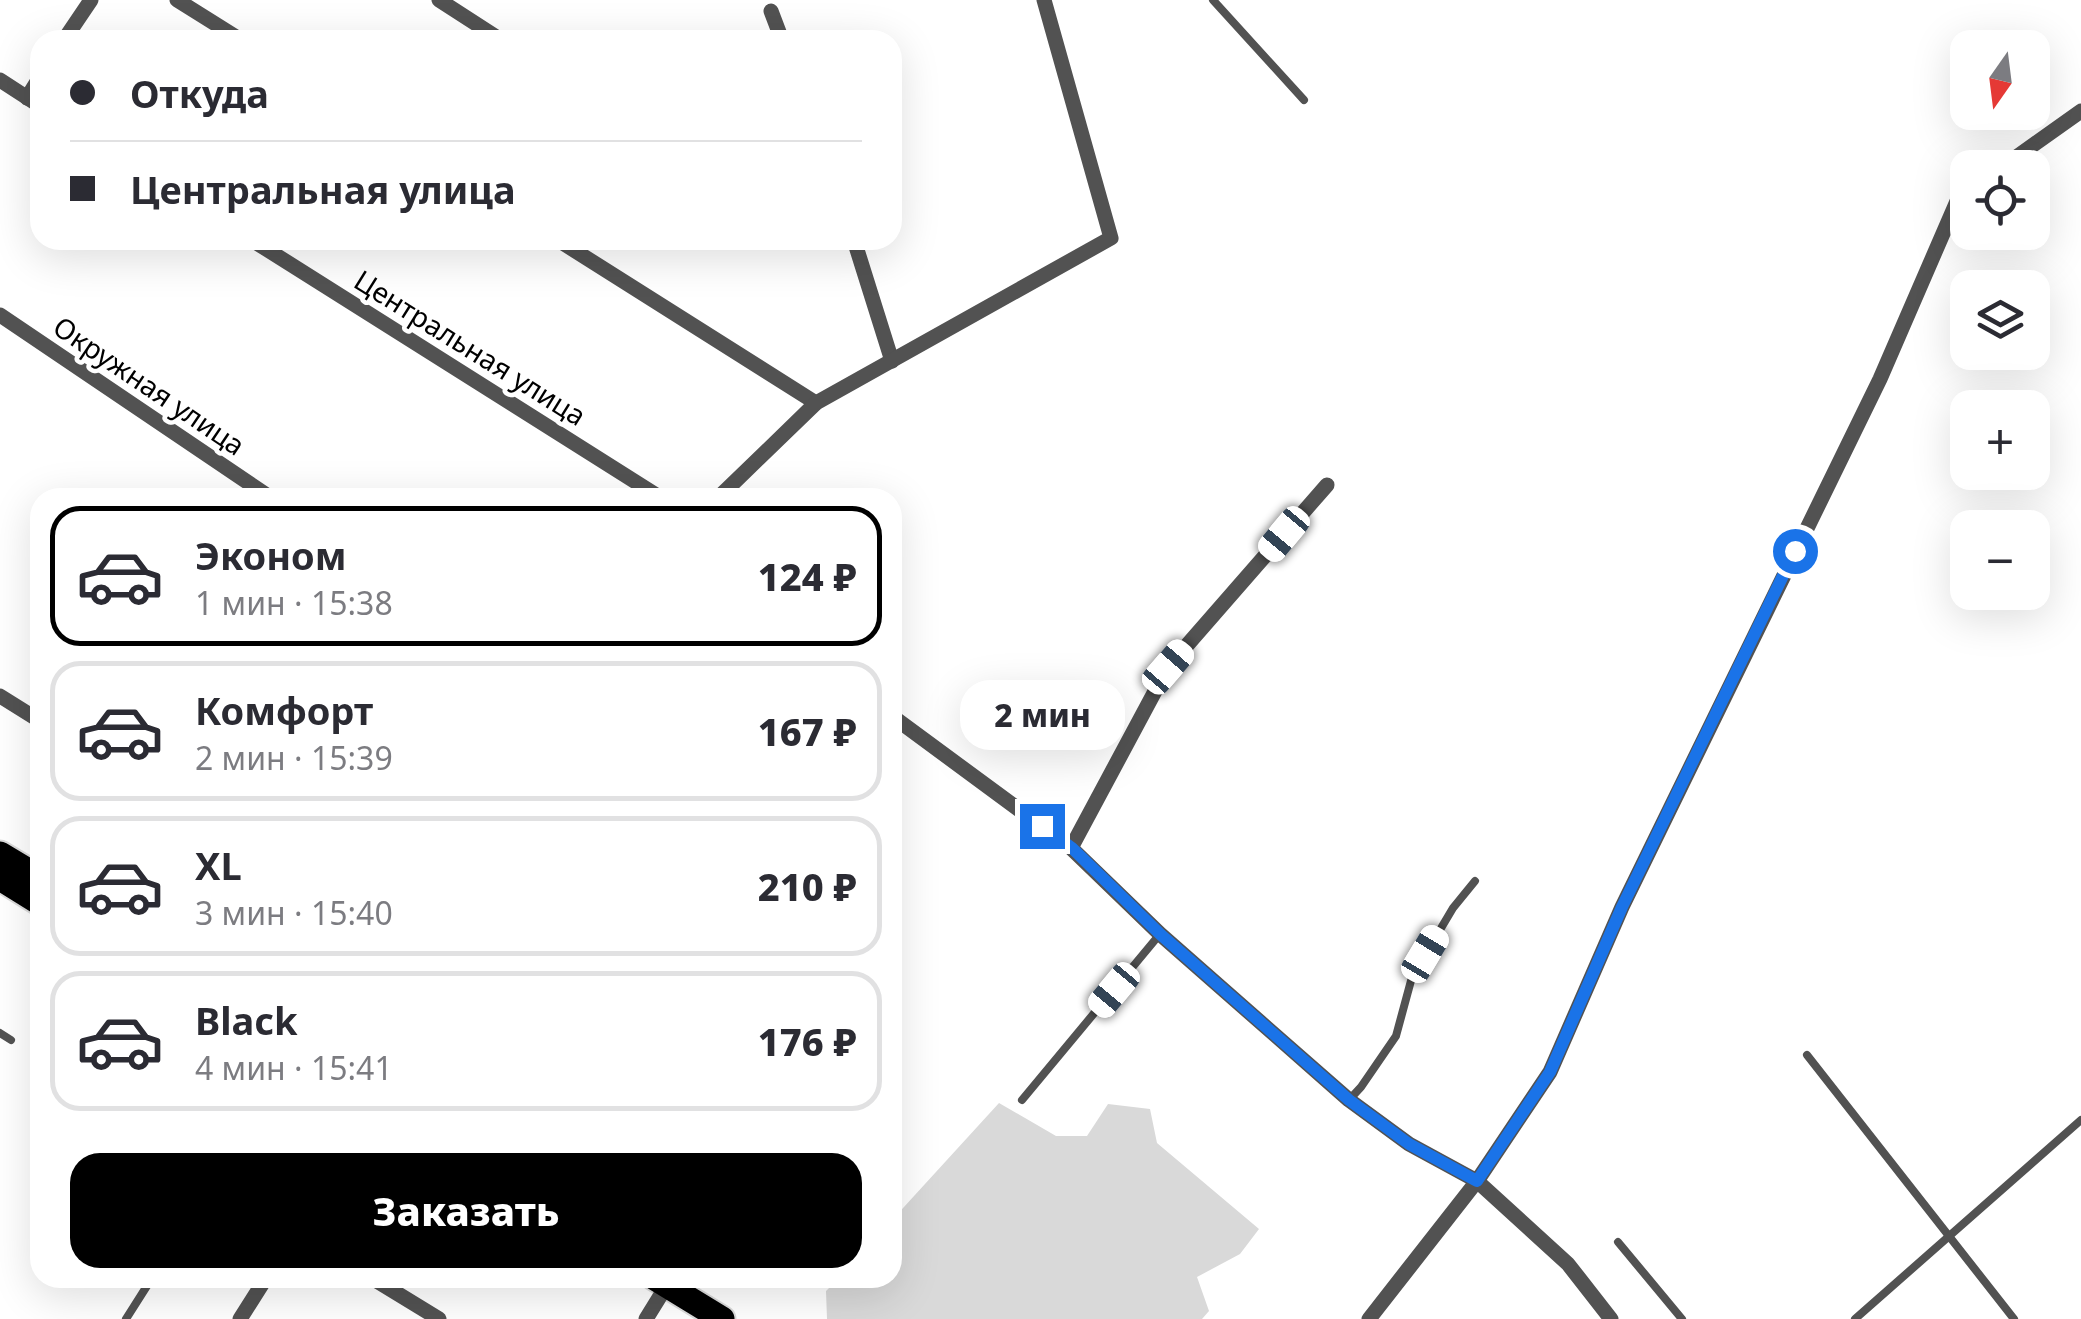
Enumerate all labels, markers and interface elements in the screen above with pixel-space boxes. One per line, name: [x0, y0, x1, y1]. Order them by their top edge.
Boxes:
north arrow: [1950, 30, 2050, 130]
map controls: [1950, 30, 2050, 610]
text: Откуда: [130, 67, 269, 119]
button: locate: [1950, 150, 2050, 250]
text: Центральная улица: [130, 163, 516, 215]
street label: Центральная улица: [348, 260, 593, 434]
button: layers: [1950, 270, 2050, 370]
street label: Окружная улица: [46, 307, 253, 463]
button: +: [1950, 390, 2050, 490]
car: [1253, 501, 1315, 567]
button: −: [1950, 510, 2050, 610]
text: Эконом: [195, 529, 347, 581]
route start: [1773, 529, 1818, 574]
icon: car: [75, 531, 165, 621]
text: 124 ₽: [758, 550, 857, 602]
text: 1 мин · 15:38: [195, 581, 393, 624]
car: [1137, 635, 1199, 699]
callout: 2 мин: [960, 681, 1124, 751]
text: Комфорт: [195, 684, 373, 736]
icon: car: [75, 686, 165, 776]
text: 2 мин: [994, 693, 1091, 736]
text: 167 ₽: [758, 705, 857, 757]
text: 2 мин · 15:39: [195, 736, 393, 779]
route end: [1020, 804, 1065, 849]
text: XL: [195, 839, 242, 891]
icon: car: [75, 841, 165, 931]
text: 210 ₽: [758, 860, 857, 912]
text: 3 мин · 15:40: [195, 891, 393, 934]
car: [1397, 921, 1453, 987]
car: [1083, 957, 1145, 1023]
text: Black: [195, 994, 298, 1046]
icon: car: [75, 996, 165, 1086]
text: 176 ₽: [758, 1015, 857, 1067]
text: 4 мин · 15:41: [195, 1046, 393, 1089]
button: Заказать: [70, 1153, 862, 1268]

